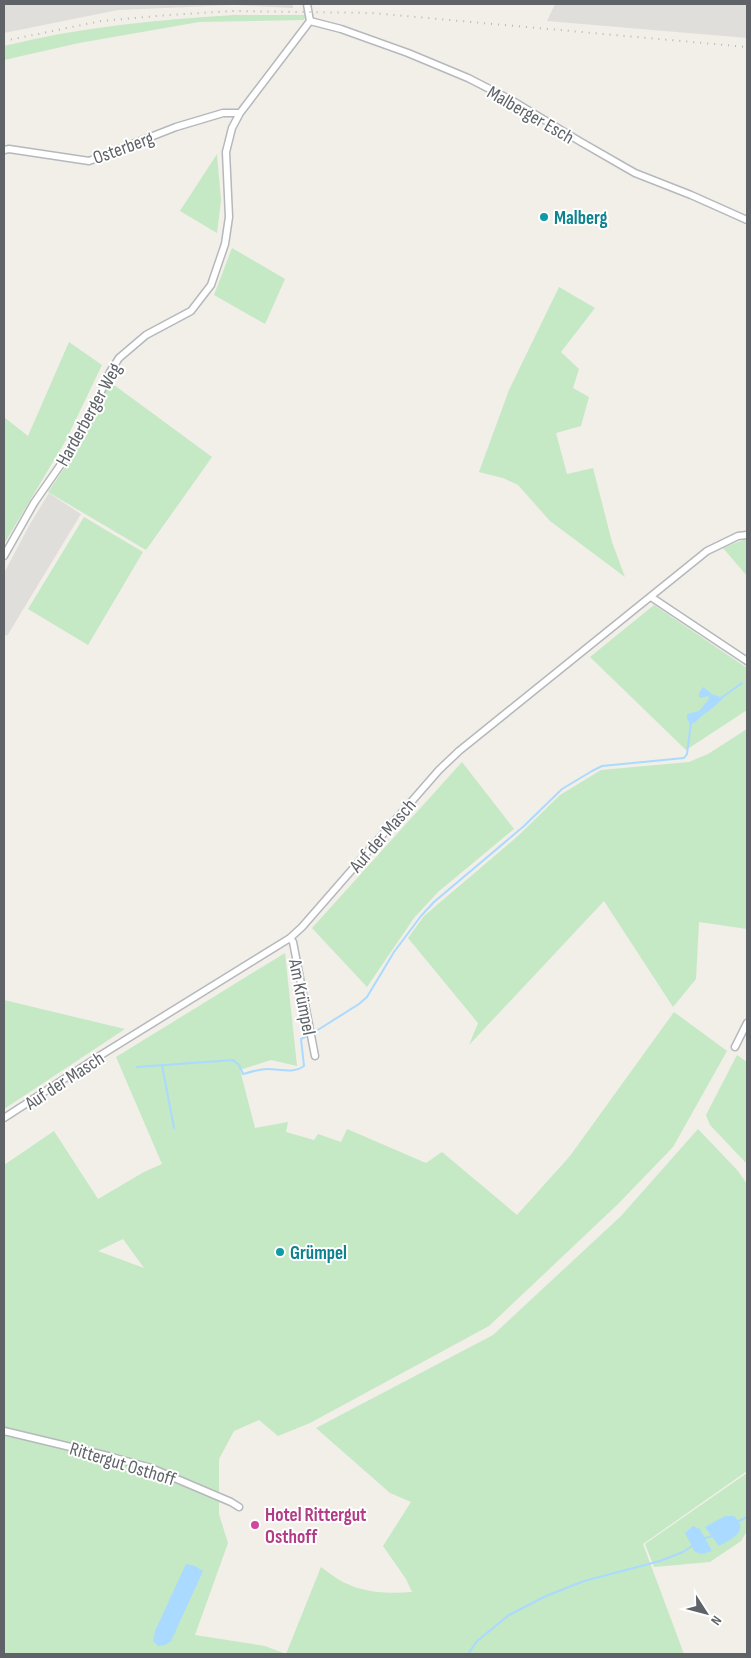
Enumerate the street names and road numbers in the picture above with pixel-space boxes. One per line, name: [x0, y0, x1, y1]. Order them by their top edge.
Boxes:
street label: Malberger Esch: [483, 81, 578, 149]
street label: Osterberg: [90, 127, 157, 170]
street label: Harderberger Weg: [52, 359, 127, 470]
street label: Auf der Masch: [344, 795, 421, 878]
street label: Am Krümpel: [283, 956, 320, 1037]
street label: Auf der Masch: [20, 1047, 109, 1116]
street label: Rittergut Osthoff: [67, 1437, 178, 1491]

